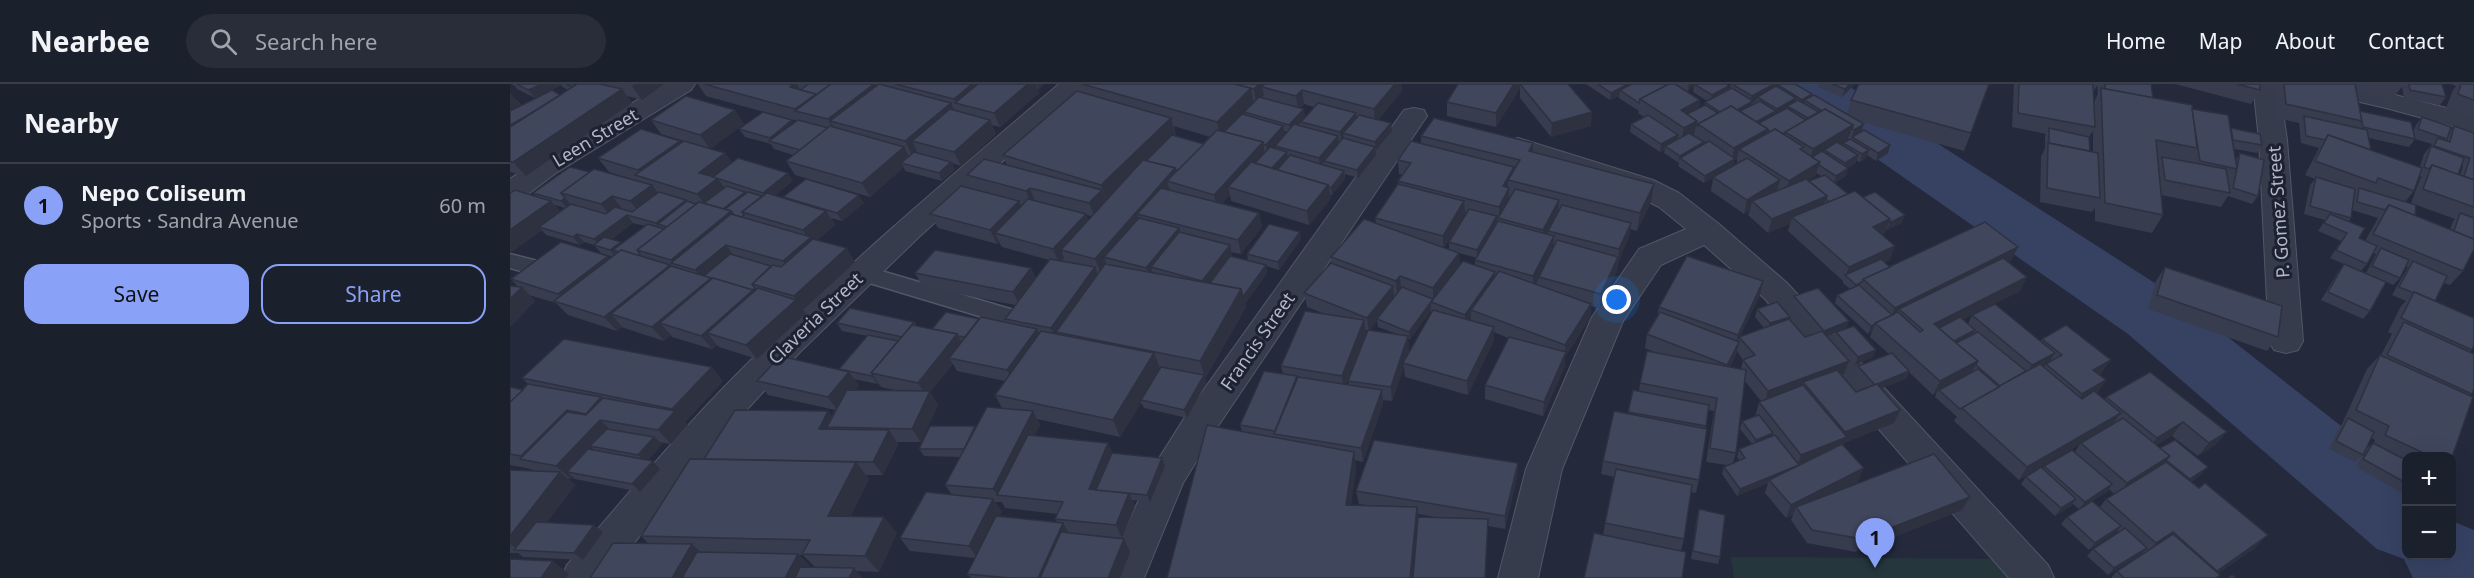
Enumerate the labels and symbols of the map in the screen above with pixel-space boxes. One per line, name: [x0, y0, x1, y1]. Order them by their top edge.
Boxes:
street label: Leen Street: [548, 102, 643, 172]
street label: P. Gomez Street: [2261, 145, 2295, 279]
street label: Claveria Street: [763, 266, 868, 369]
your location: [1602, 285, 1631, 314]
street label: Francis Street: [1214, 287, 1300, 395]
pin: 1: [1856, 518, 1894, 568]

